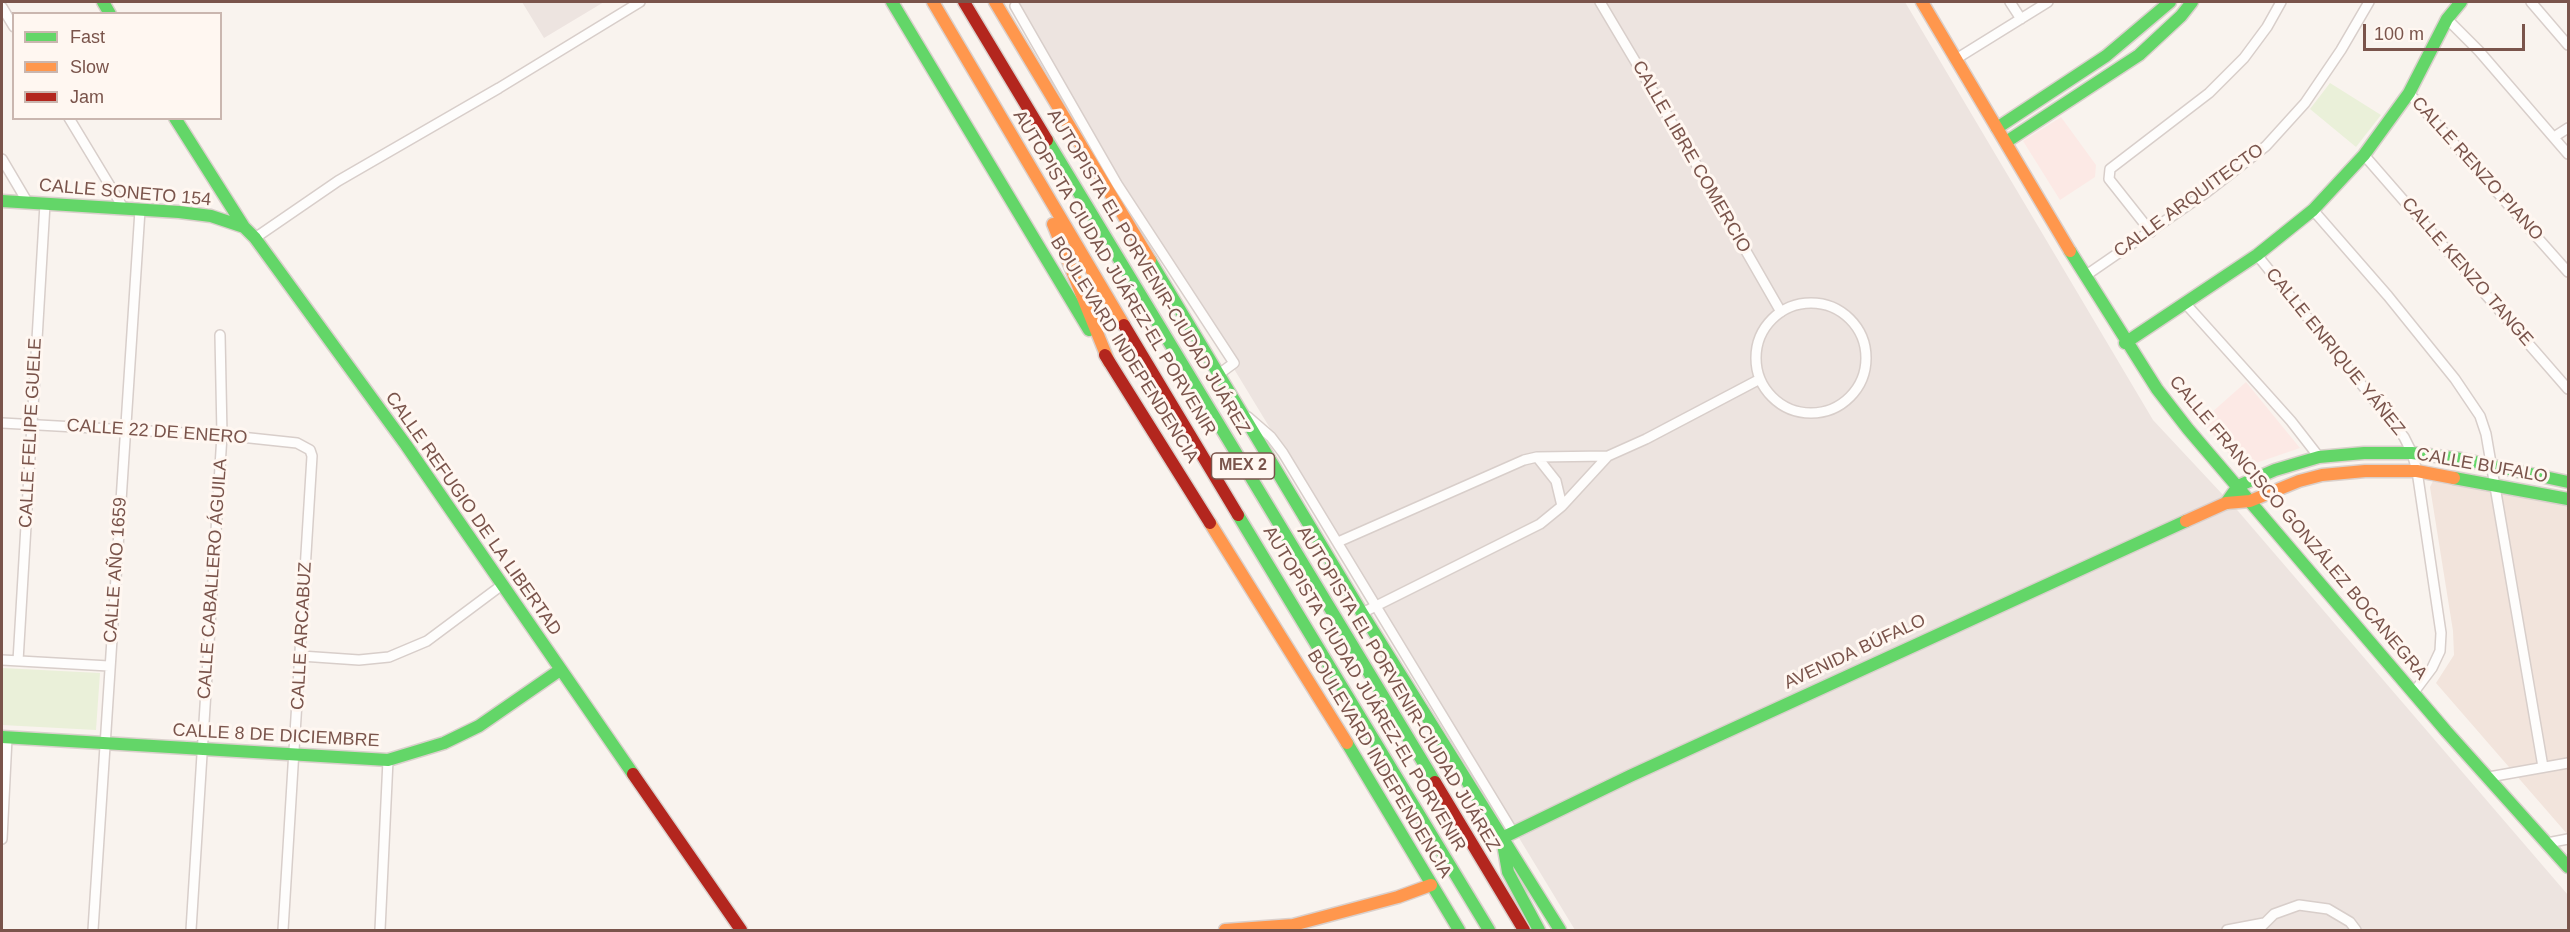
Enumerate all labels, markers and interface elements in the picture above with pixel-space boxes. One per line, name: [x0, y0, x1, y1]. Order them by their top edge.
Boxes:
legend: [12, 12, 222, 120]
scale bar: [2366, 12, 2528, 50]
text: 100 m: [2374, 24, 2424, 44]
text: Fast: [70, 27, 105, 47]
text: Slow: [70, 57, 109, 77]
street label: CALLE LIBRE COMERCIO: [1627, 57, 1755, 257]
text: Jam: [70, 87, 104, 107]
street label: CALLE RENZO PIANO: [2407, 93, 2547, 245]
street label: AUTOPISTA EL PORVENIR-CIUDAD JUÁREZ: [1042, 105, 1254, 439]
street label: AUTOPISTA CIUDAD JUÁREZ-EL PORVENIR: [1008, 106, 1220, 440]
street label: CALLE ARQUITECTO: [2110, 139, 2268, 263]
street label: CALLE SONETO 154: [38, 175, 212, 211]
street label: CALLE KENZO TANGE: [2397, 193, 2537, 351]
street label: BOULEVARD INDEPENDENCIA: [1045, 233, 1203, 467]
street label: CALLE ENRIQUE YÁÑEZ: [2261, 264, 2409, 440]
street label: CALLE FELIPE GUELE: [15, 338, 47, 528]
street label: CALLE FRANCISCO GONZÁLEZ BOCANEGRA: [2164, 372, 2432, 684]
street label: CALLE REFUGIO DE LA LIBERTAD: [380, 388, 566, 640]
street label: CALLE 22 DE ENERO: [66, 415, 248, 449]
street label: CALLE BUFALO: [2415, 444, 2549, 488]
road number: MEX 2: [1212, 453, 1274, 479]
street label: CALLE CABALLERO ÁGUILA: [194, 458, 232, 700]
street label: CALLE AÑO 1659: [100, 496, 132, 644]
street label: AUTOPISTA CIUDAD JUÁREZ-EL PORVENIR: [1258, 522, 1470, 856]
street label: AUTOPISTA EL PORVENIR-CIUDAD JUÁREZ: [1292, 522, 1504, 856]
street label: CALLE ARCABUZ: [287, 562, 317, 710]
street label: AVENIDA BÚFALO: [1781, 610, 1929, 694]
street label: BOULEVARD INDEPENDENCIA: [1302, 646, 1456, 882]
street label: CALLE 8 DE DICIEMBRE: [172, 720, 380, 752]

